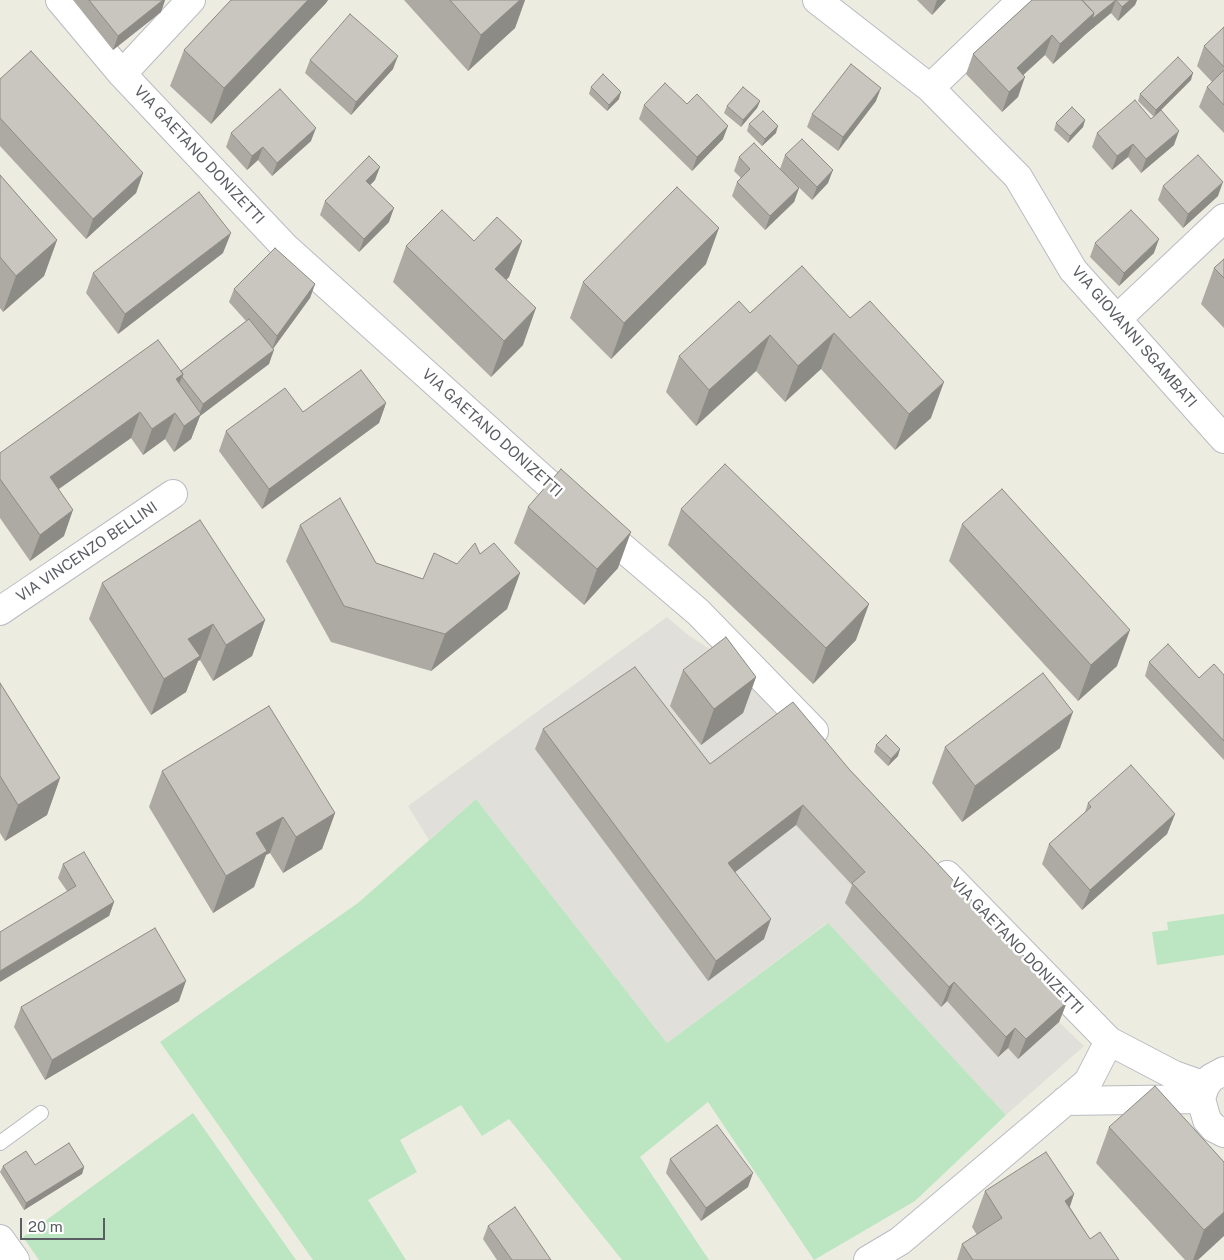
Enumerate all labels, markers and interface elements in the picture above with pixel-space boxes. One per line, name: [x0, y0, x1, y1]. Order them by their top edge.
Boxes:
street label: VIA GAETANO DONIZETTI: [130, 82, 268, 228]
street label: VIA GIOVANNI SGAMBATI: [1068, 263, 1200, 411]
street label: VIA GAETANO DONIZETTI: [418, 365, 566, 501]
street label: VIA VINCENZO BELLINI: [13, 498, 161, 606]
street label: VIA GAETANO DONIZETTI: [947, 874, 1087, 1018]
scale bar: [22, 1208, 108, 1240]
text: 20 m: [28, 1218, 63, 1235]

